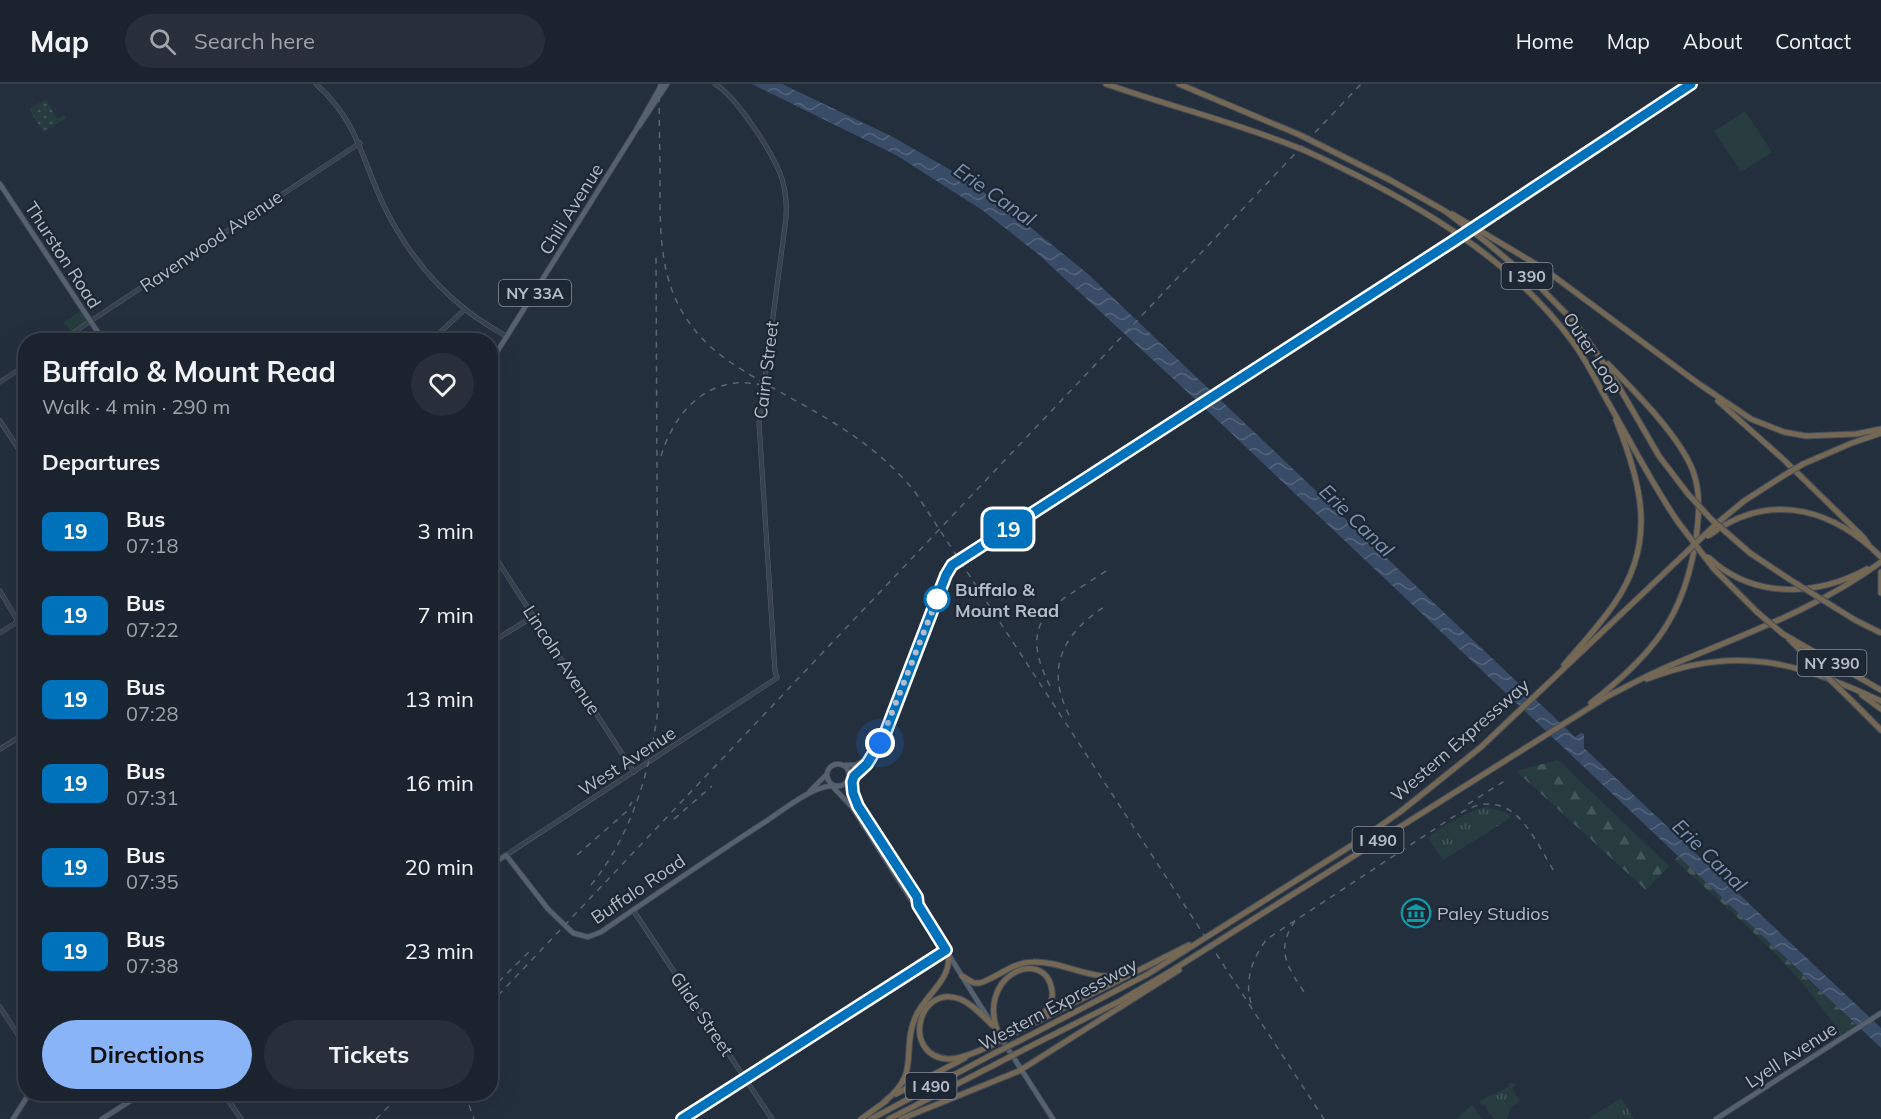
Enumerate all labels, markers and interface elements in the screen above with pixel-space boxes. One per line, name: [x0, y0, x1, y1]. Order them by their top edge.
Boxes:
search box: [125, 14, 545, 68]
text: Map: [30, 24, 89, 59]
icon: search: [146, 25, 179, 58]
text: Search here: [194, 27, 315, 55]
text: Home: [1516, 28, 1574, 54]
text: Map: [1607, 28, 1650, 54]
text: About: [1683, 28, 1742, 54]
text: Contact: [1775, 28, 1851, 54]
water label: Erie Canal: [949, 157, 1041, 231]
street label: Chili Avenue: [534, 159, 608, 259]
street label: Ravenwood Avenue: [135, 185, 287, 297]
street label: Thurston Road: [20, 197, 106, 313]
road number: I 390: [1502, 263, 1552, 289]
road number: NY 33A: [499, 280, 571, 306]
street label: Outer Loop: [1558, 308, 1628, 398]
street label: Cairn Street: [749, 320, 783, 420]
button: heart: [411, 353, 474, 416]
text: Buffalo & Mount Read: [42, 354, 336, 389]
text: Walk · 4 min · 290 m: [42, 394, 230, 419]
text: Departures: [42, 448, 160, 476]
water label: Erie Canal: [1315, 478, 1400, 562]
text: Bus: [126, 505, 165, 533]
line badge: 19: [981, 510, 1035, 548]
text: 19: [995, 516, 1021, 542]
text: 3 min: [418, 517, 474, 545]
text: 19: [62, 518, 88, 544]
text: 07:18: [126, 533, 179, 558]
place label: Buffalo & Mount Read: [955, 578, 1059, 622]
marker: Buffalo & Mount Read: [924, 586, 950, 612]
text: Bus: [126, 589, 165, 617]
text: 7 min: [418, 601, 474, 629]
street label: Lincoln Avenue: [518, 601, 606, 719]
text: 19: [62, 602, 88, 628]
text: 07:22: [126, 617, 179, 642]
road number: NY 390: [1798, 650, 1866, 676]
text: Bus: [126, 673, 165, 701]
street label: Western Expressway: [1386, 673, 1534, 806]
text: 13 min: [404, 685, 474, 713]
text: 19: [62, 686, 88, 712]
text: 07:28: [126, 701, 179, 726]
street label: West Avenue: [574, 721, 680, 801]
your location: [865, 728, 895, 758]
text: Bus: [126, 757, 165, 785]
text: 16 min: [404, 769, 474, 797]
text: 19: [62, 770, 88, 796]
text: 07:31: [126, 785, 179, 810]
water label: Erie Canal: [1668, 813, 1753, 897]
road number: I 490: [1352, 827, 1404, 853]
text: Bus: [126, 841, 165, 869]
street label: Buffalo Road: [587, 849, 689, 929]
text: 20 min: [404, 853, 474, 881]
text: 19: [62, 854, 88, 880]
text: 07:35: [126, 869, 179, 894]
museum icon: Paley Studios: [1400, 897, 1432, 929]
place label: Paley Studios: [1437, 902, 1550, 925]
text: Bus: [126, 925, 165, 953]
text: 23 min: [404, 937, 474, 965]
text: 19: [62, 938, 88, 964]
street label: Western Expressway: [975, 952, 1141, 1055]
text: 07:38: [126, 953, 179, 978]
street label: Glide Street: [665, 967, 739, 1061]
street label: Lyell Avenue: [1741, 1017, 1841, 1093]
button: Directions: [42, 1020, 252, 1089]
button: Tickets: [264, 1020, 474, 1089]
road number: I 490: [906, 1073, 956, 1099]

